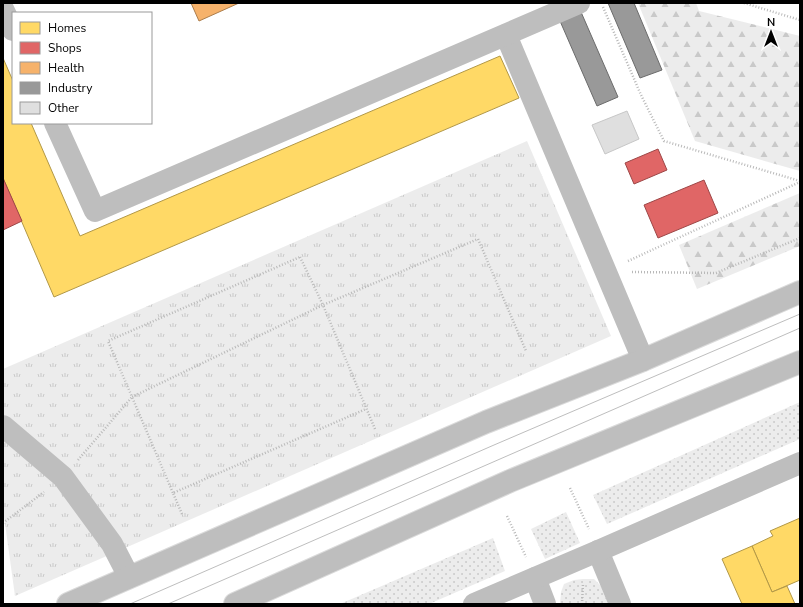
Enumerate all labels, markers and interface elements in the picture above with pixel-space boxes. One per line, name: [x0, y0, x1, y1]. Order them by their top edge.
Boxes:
legend: [12, 12, 152, 124]
north arrow: [751, 12, 791, 52]
text: N: [767, 15, 775, 30]
text: Homes: [48, 20, 86, 36]
text: Shops: [48, 40, 82, 56]
text: Health: [48, 60, 84, 76]
text: Industry: [48, 80, 93, 96]
text: Other: [48, 100, 80, 116]

